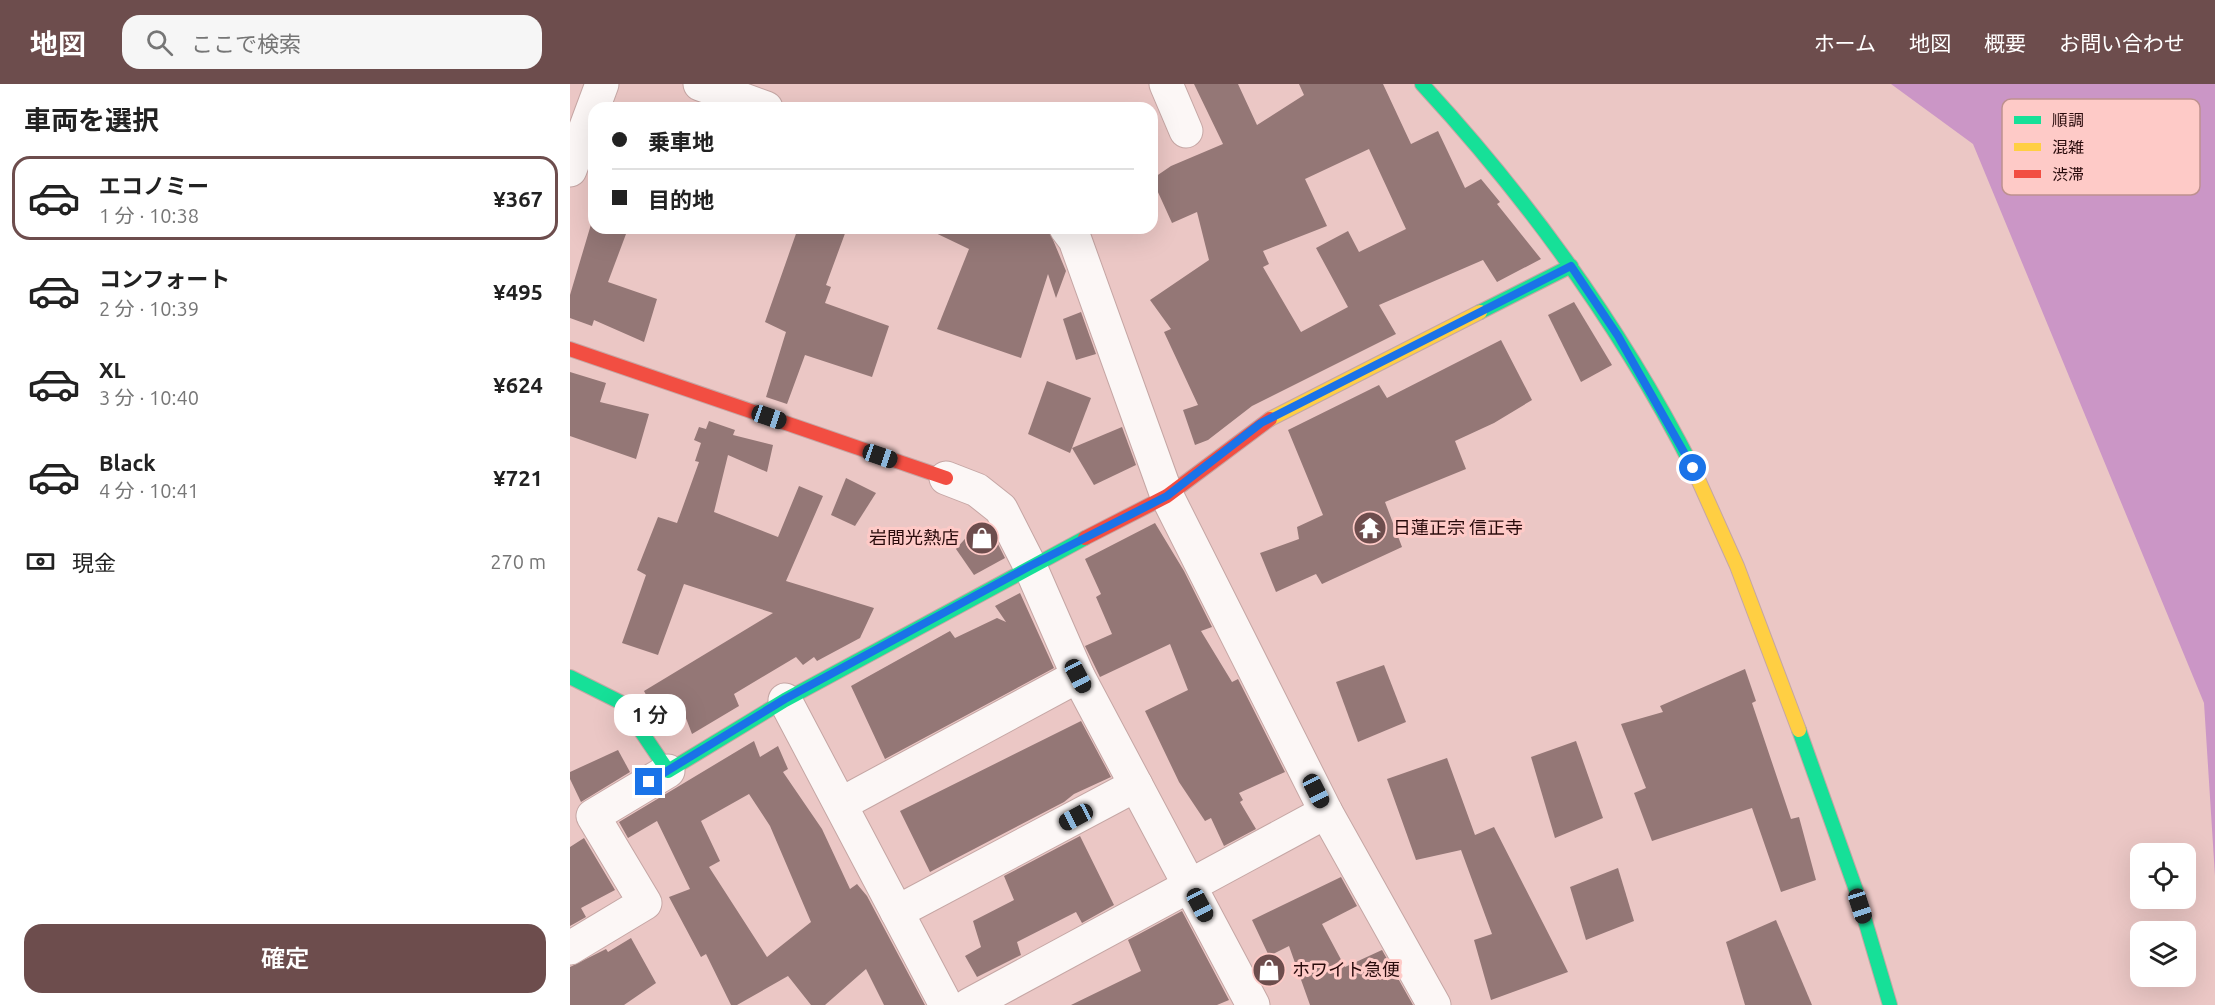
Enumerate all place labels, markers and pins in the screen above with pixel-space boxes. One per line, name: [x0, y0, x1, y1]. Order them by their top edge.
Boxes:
temple icon: 日蓮正宗 信正寺: [1352, 510, 1388, 546]
place label: 日蓮正宗 信正寺: [1393, 517, 1523, 537]
shop icon: 岩間光熱店: [964, 520, 1000, 556]
place label: 岩間光熱店: [869, 527, 959, 547]
shop icon: ホワイト急便: [1251, 952, 1287, 988]
place label: ホワイト急便: [1292, 959, 1400, 979]

